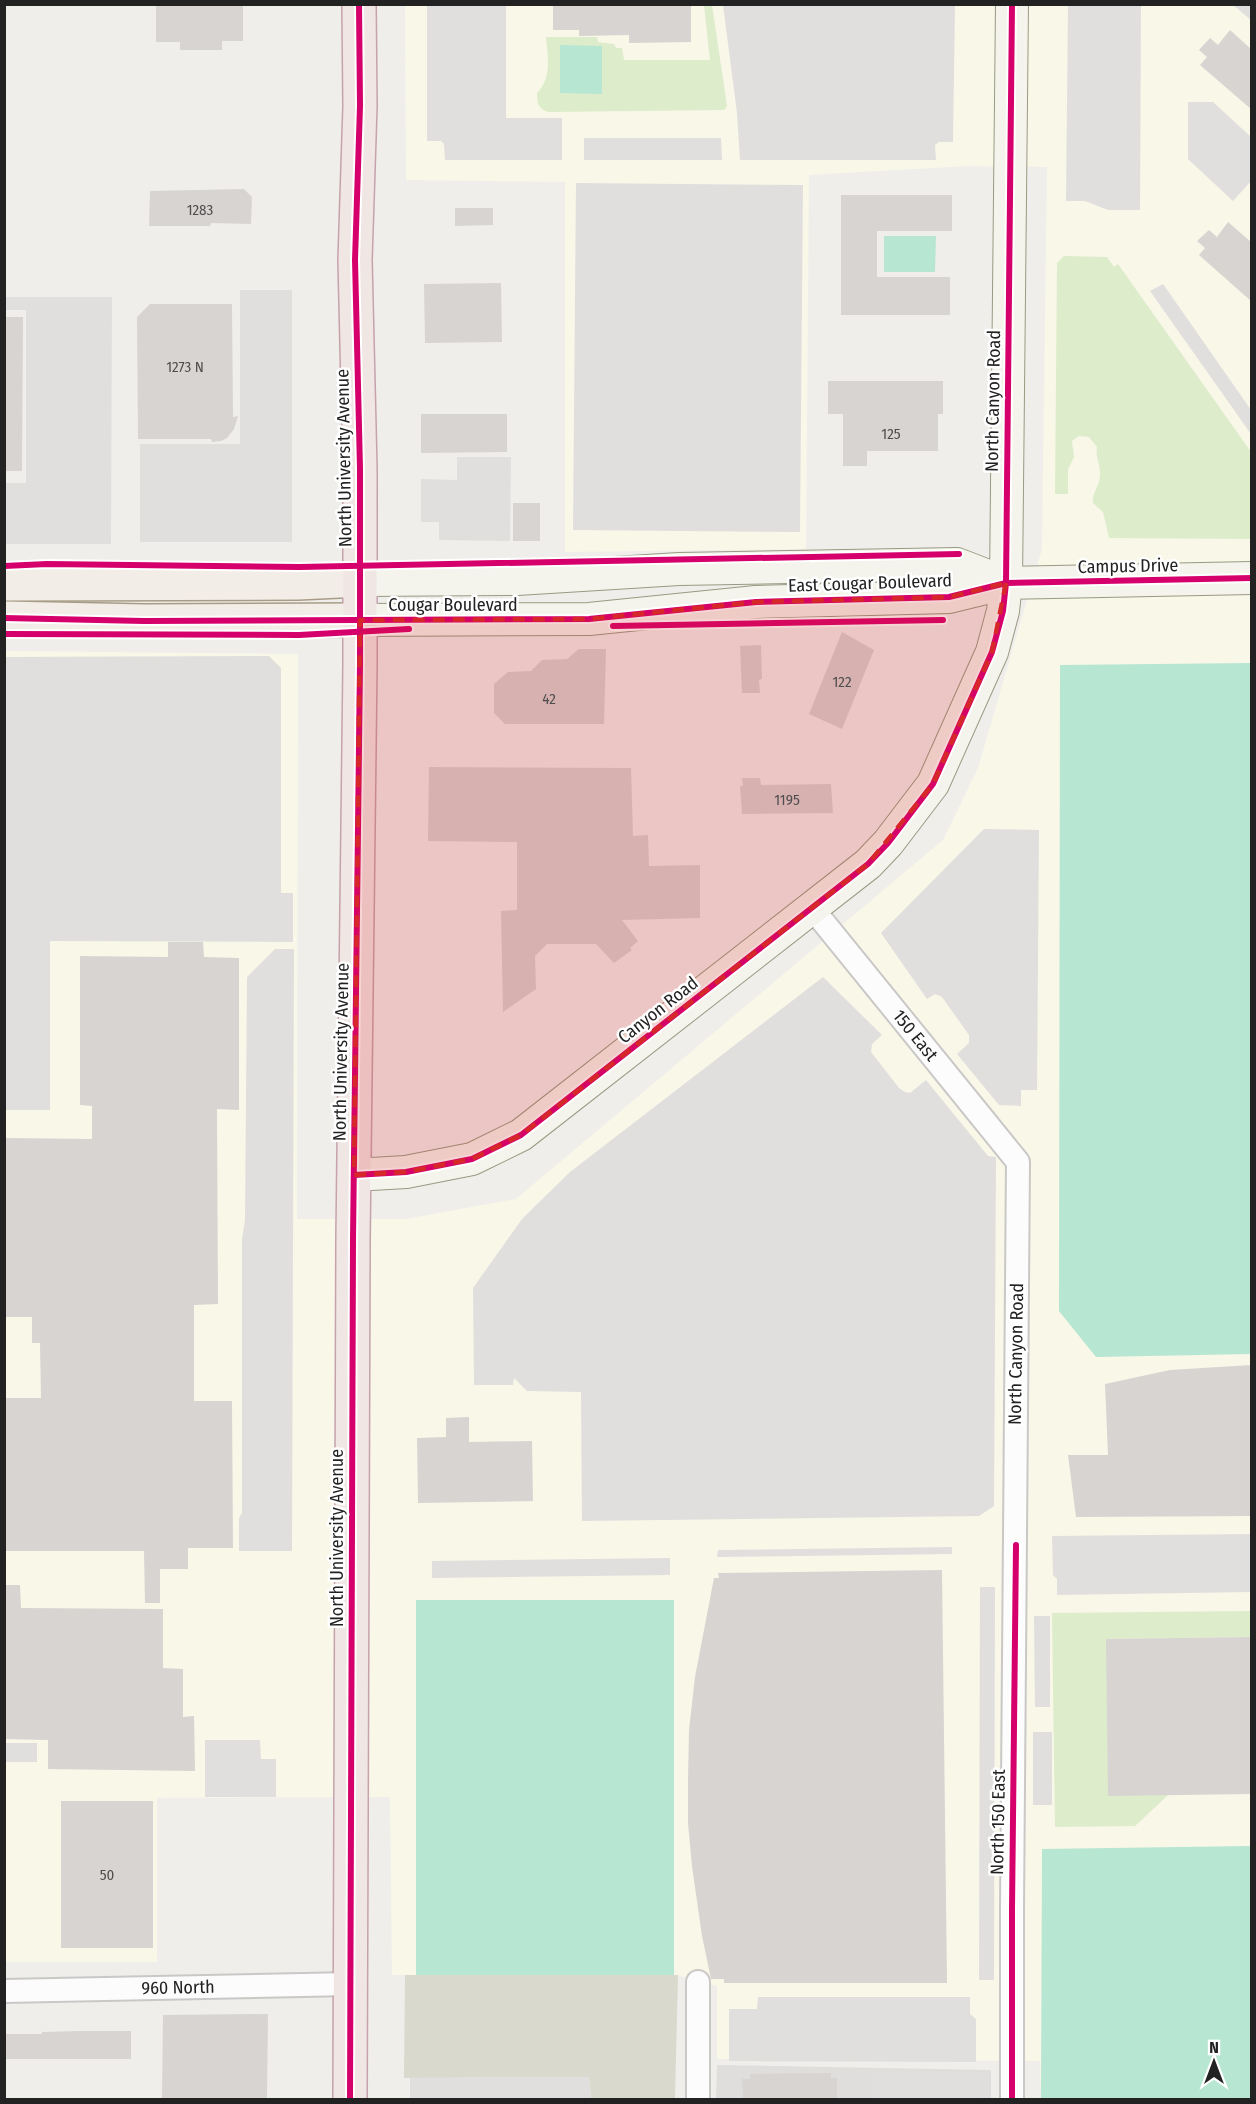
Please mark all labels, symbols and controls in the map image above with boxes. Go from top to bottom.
house number: 1283 [187,201,214,219]
street label: North Canyon Road [981,330,1005,472]
house number: 1273 N [166,358,204,376]
street label: North University Avenue [331,369,357,547]
house number: 125 [881,425,901,443]
street label: Campus Drive [1077,554,1179,578]
street label: East Cougar Boulevard [788,569,952,597]
street label: Cougar Boulevard [388,594,518,616]
house number: 122 [832,673,852,691]
house number: 42 [542,690,556,708]
house number: 1195 [774,791,800,809]
street label: North University Avenue [328,963,354,1141]
street label: Canyon Road [614,972,702,1048]
street label: 150 East [888,1005,943,1065]
street label: North Canyon Road [1004,1283,1028,1425]
street label: North University Avenue [326,1449,348,1627]
street label: North 150 East [986,1769,1010,1875]
house number: 50 [100,1866,114,1884]
street label: 960 North [141,1976,215,1999]
north arrow [1184,2032,1244,2092]
text: N [1209,2038,1219,2057]

